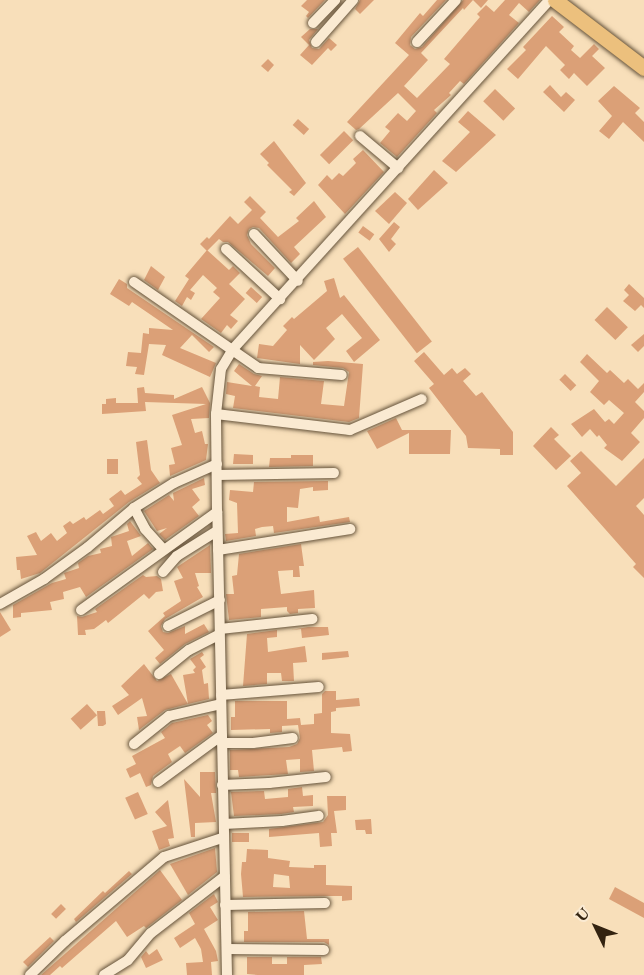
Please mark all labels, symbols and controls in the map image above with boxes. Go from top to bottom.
north arrow [566,897,626,957]
text: U [571,903,594,926]

